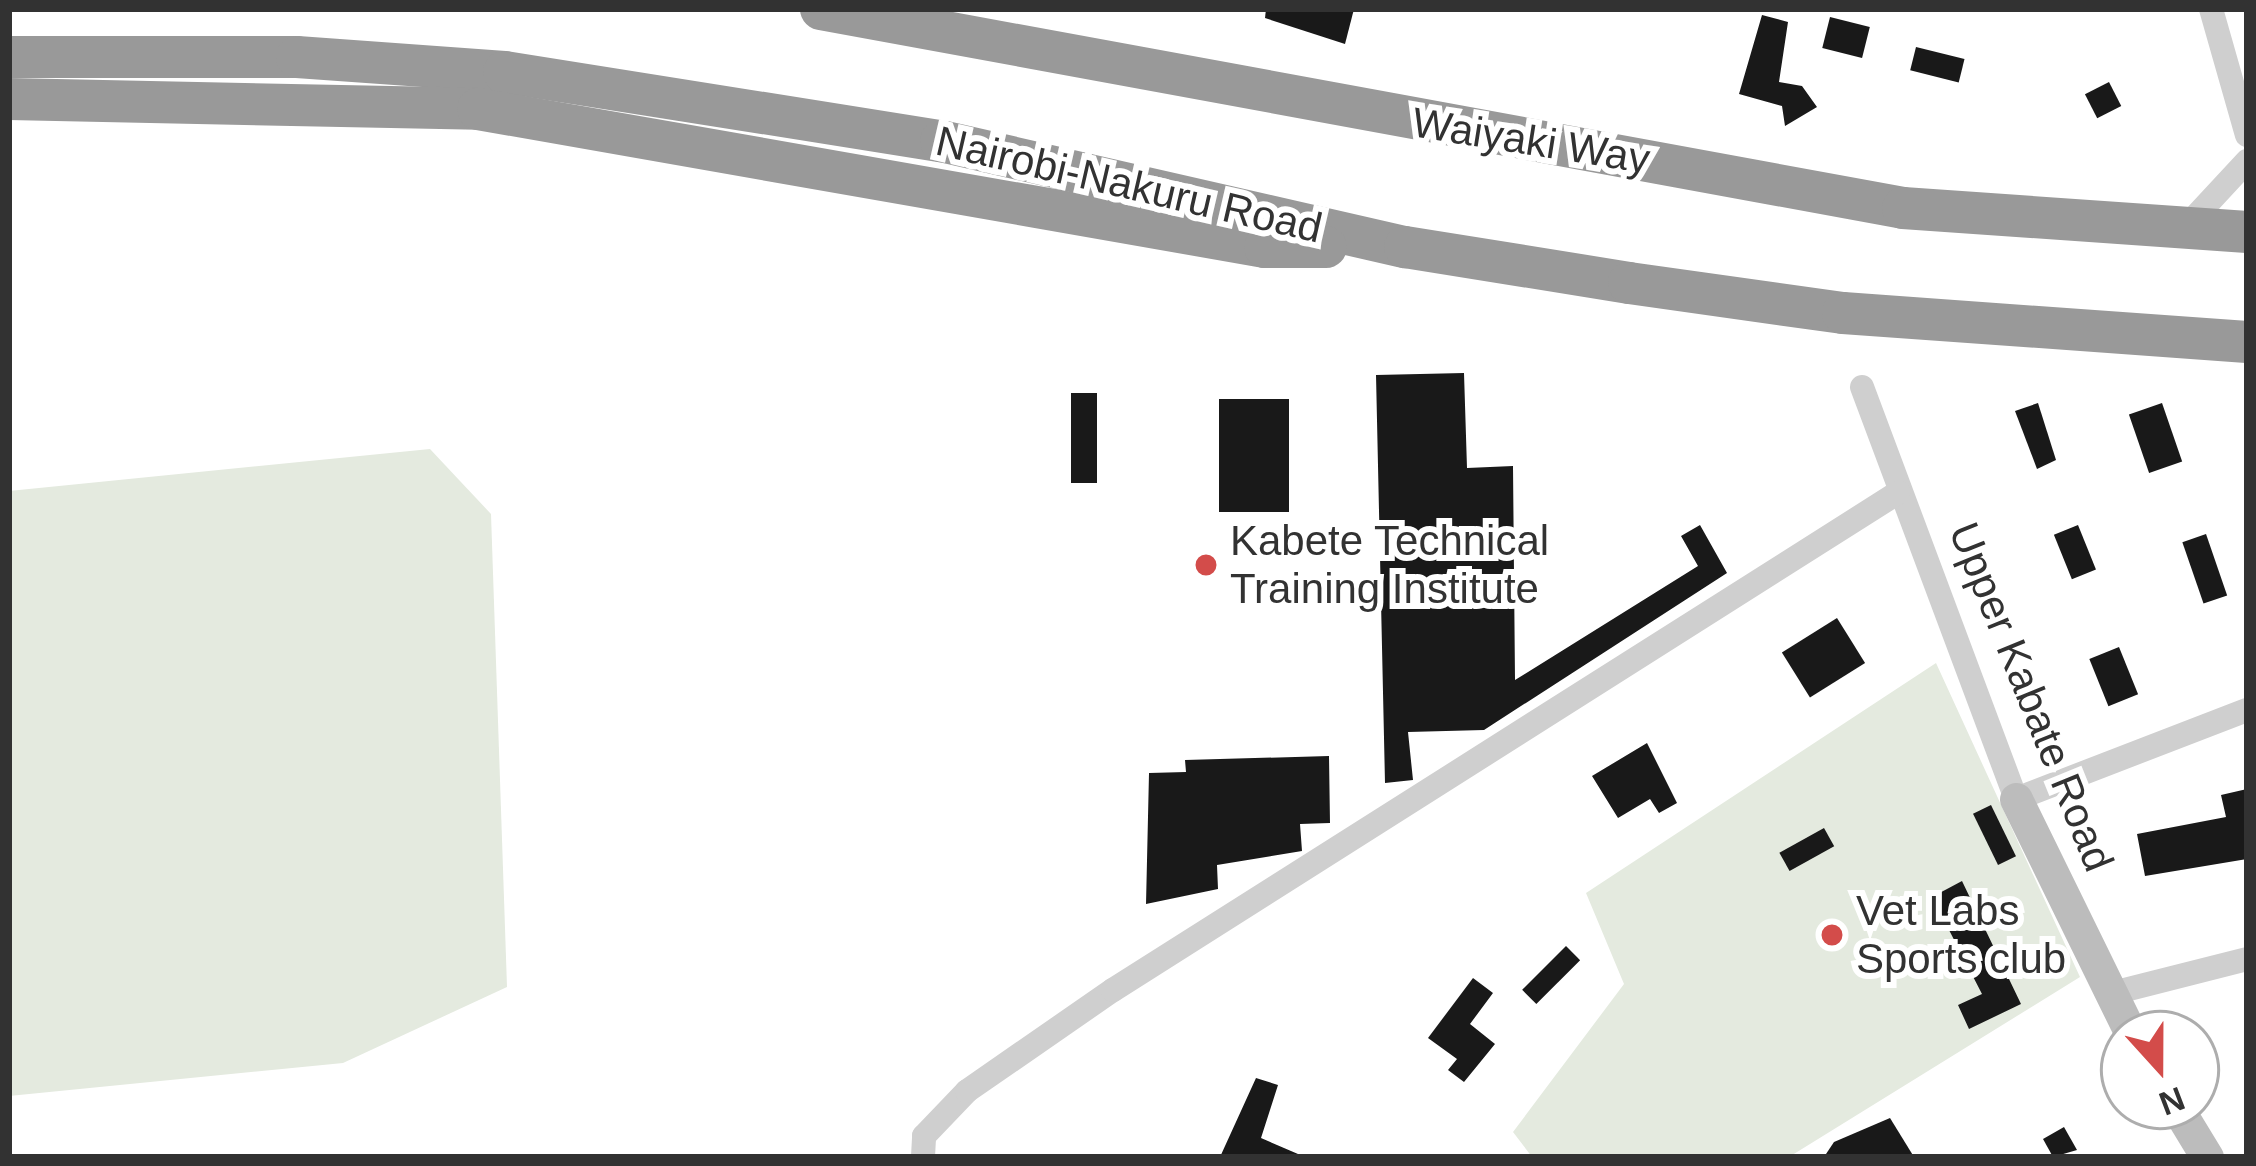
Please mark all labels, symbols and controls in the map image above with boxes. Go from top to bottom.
street label: Waiyaki Way [1409,97,1653,185]
street label: Nairobi-Nakuru Road [931,116,1327,254]
street label: Upper Kabate Road [1938,515,2124,879]
place label: Kabete Technical Training Institute [1230,516,1550,614]
marker: Kabete Technical Training Institute [1193,552,1219,578]
place label: Vet Labs Sports club [1856,886,2066,984]
marker: Vet Labs Sports club [1819,922,1845,948]
north arrow [2100,1010,2220,1130]
text: N [2154,1080,2190,1123]

